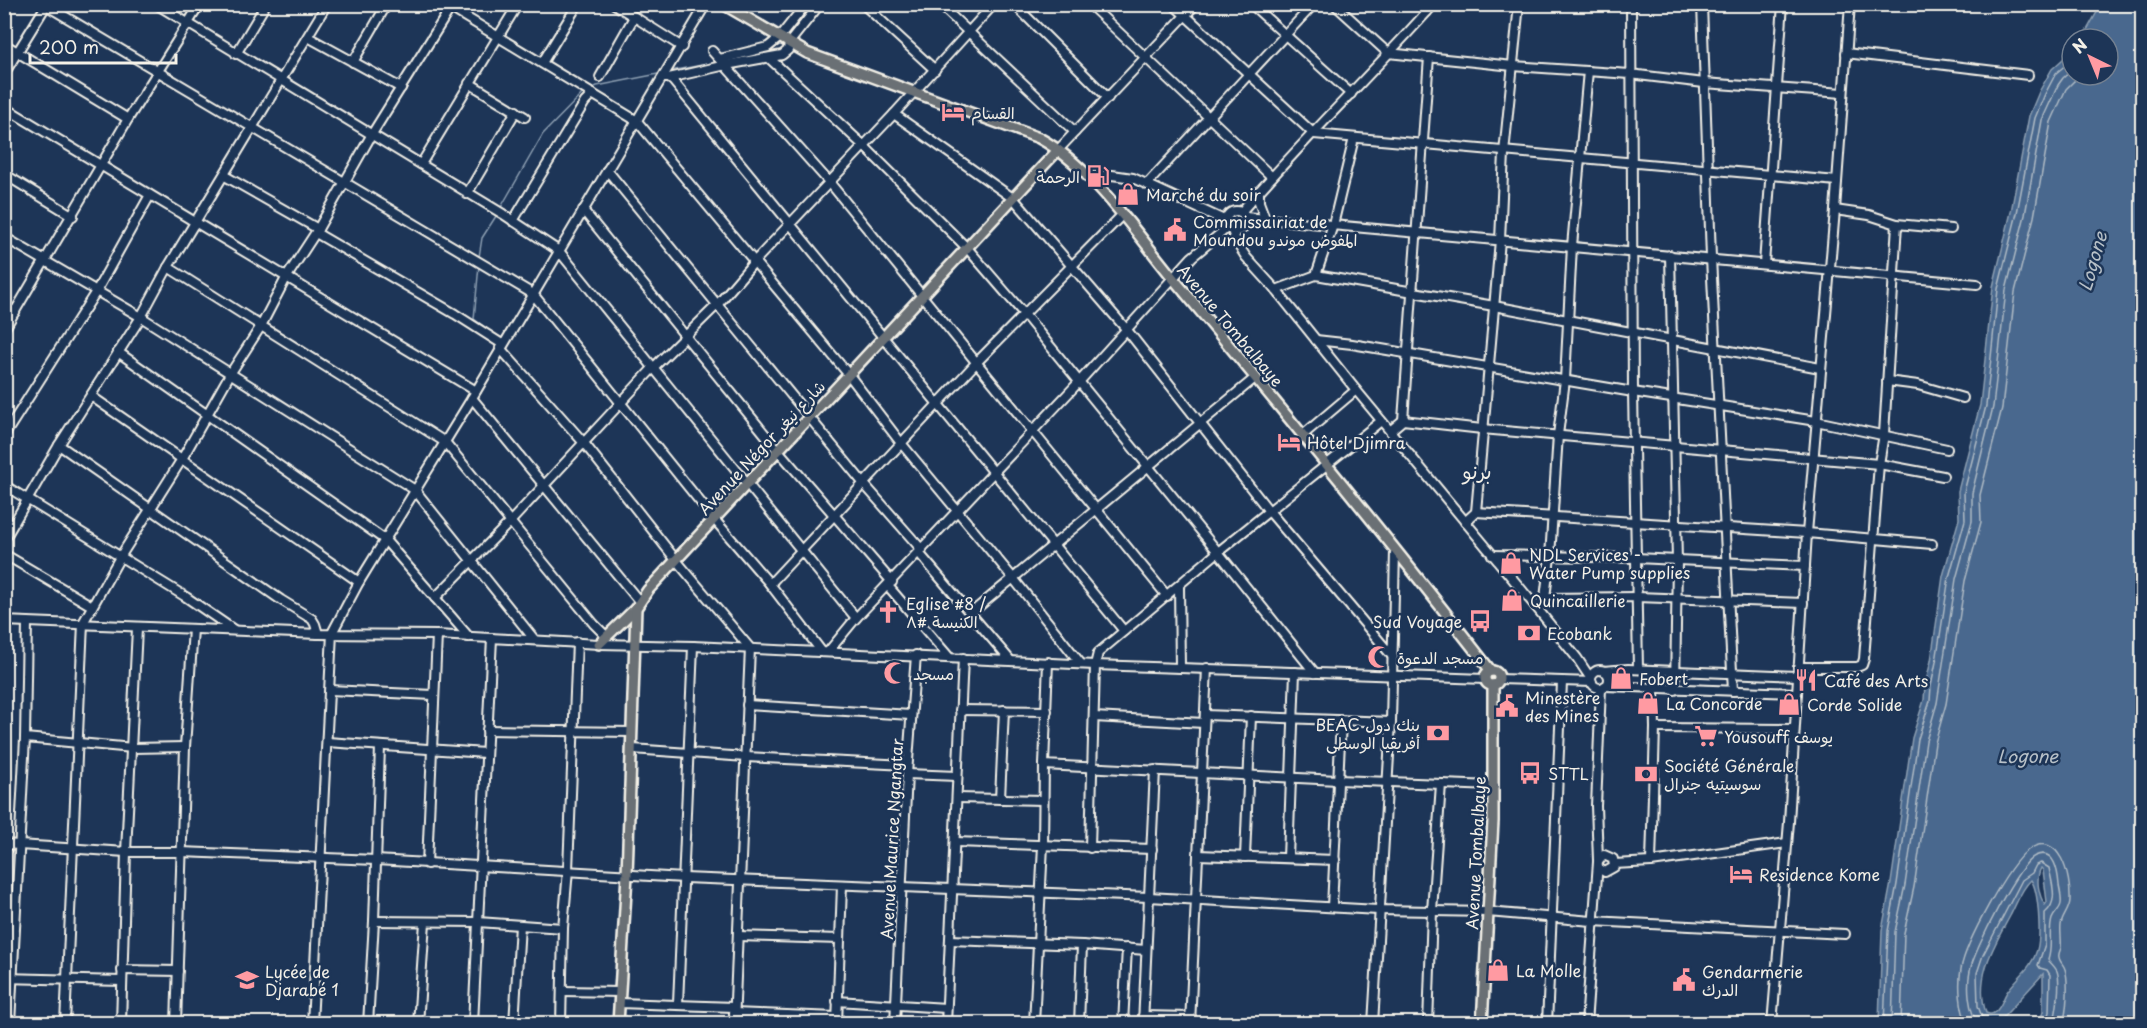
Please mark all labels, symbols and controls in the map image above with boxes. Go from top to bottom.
scale bar [30,27,176,65]
north arrow [2060,27,2120,87]
text: N [2066,32,2092,58]
text: 200 m [39,33,99,60]
hotel icon: القسام [940,99,966,125]
place label: القسام [971,100,1015,126]
fuel station icon: الرحمة [1085,163,1111,189]
place label: الرحمة [1037,164,1080,188]
shop icon: Marché du soir [1115,181,1141,207]
place label: Marché du soir [1146,182,1261,206]
place label: Commissairiat de Moundou المفوض موندو [1193,209,1357,251]
public building icon: Commissairiat de Moundou المفوض موندو [1162,217,1188,243]
water label: Logone [2071,227,2114,294]
street label: Avenue Tombalbaye [1172,258,1290,392]
street label: Avenue Négor شارع نيغر [692,374,831,521]
hotel icon: Hôtel Djimra [1276,429,1302,455]
place label: Hôtel Djimra [1307,430,1406,454]
district label: برنو [1461,456,1492,486]
place label: NDL Services - Water Pump supplies [1529,542,1690,584]
shop icon: NDL Services - Water Pump supplies [1498,550,1524,576]
shop icon: Quincaillerie [1499,587,1525,613]
place label: Quincaillerie [1530,588,1626,612]
place label: Eglise #8 / الكنيسة #٨ [906,591,986,633]
church icon: Eglise #8 / الكنيسة #٨ [875,599,901,625]
bus stop icon: Sud Voyage [1467,608,1493,634]
place label: Sud Voyage [1373,609,1462,633]
bank icon: Ecobank [1516,620,1542,646]
place label: Ecobank [1547,621,1612,645]
mosque icon: مسجد الدعوة [1366,644,1392,670]
place label: مسجد الدعوة [1397,645,1484,669]
mosque icon: مسجد [882,660,908,686]
place label: مسجد [913,661,954,685]
shop icon: Fobert [1608,665,1634,691]
place label: Fobert [1639,666,1688,690]
restaurant icon: Café des Arts [1793,667,1819,693]
place label: Café des Arts [1824,668,1928,692]
place label: Minestère des Mines [1525,685,1601,727]
shop icon: La Concorde [1635,690,1661,716]
place label: La Concorde [1666,691,1762,715]
shop icon: Corde Solide [1776,691,1802,717]
place label: Corde Solide [1807,692,1902,716]
public building icon: Minestère des Mines [1494,693,1520,719]
place label: BEAC بنك دول أفريقيا الوسطى [1315,712,1420,754]
bank icon: BEAC بنك دول أفريقيا الوسطى [1425,720,1451,746]
supermarket icon: Yousouff يوسف [1693,723,1719,749]
place label: Yousouff يوسف [1724,724,1833,748]
street label: Avenue Maurice Ngangtar [874,737,908,940]
water label: Logone [1998,742,2059,769]
place label: Société Générale سوسيتيه جنرال [1664,753,1794,795]
bus stop icon: STTL [1517,760,1543,786]
place label: STTL [1548,761,1589,785]
bank icon: Société Générale سوسيتيه جنرال [1633,761,1659,787]
street label: Avenue Tombalbaye [1459,776,1491,930]
hotel icon: Residence Kome [1728,861,1754,887]
place label: Residence Kome [1759,862,1880,886]
shop icon: La Molle [1485,957,1511,983]
place label: La Molle [1516,958,1581,982]
place label: Lycée de Djarabé 1 [265,959,339,1001]
place label: Gendarmerie الدرك [1702,959,1803,1001]
school or university icon: Lycée de Djarabé 1 [234,967,260,993]
public building icon: Gendarmerie الدرك [1671,967,1697,993]

